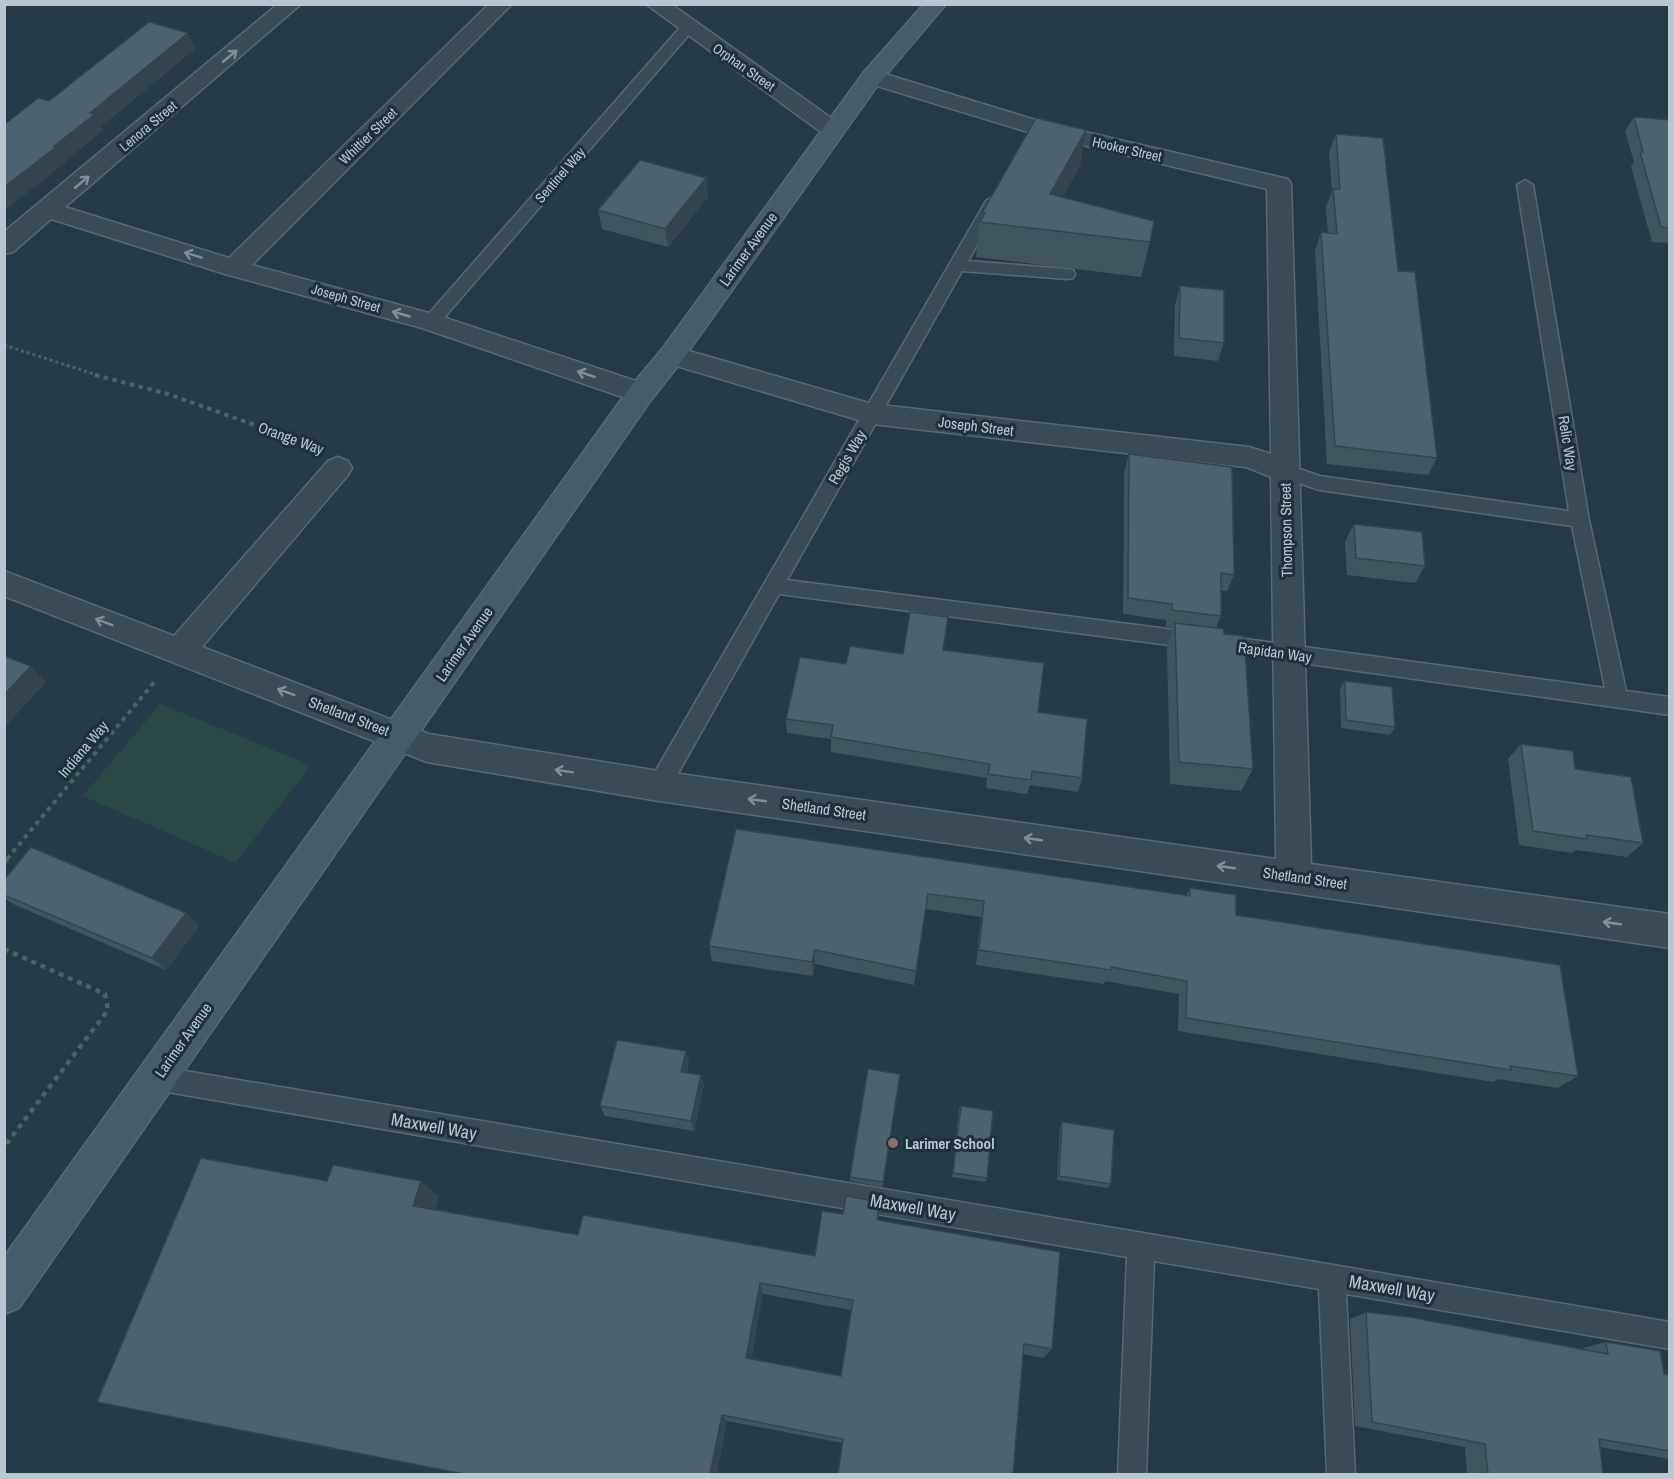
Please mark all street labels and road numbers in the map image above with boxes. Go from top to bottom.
street label: Orphan Street [709,39,779,95]
street label: Lenora Street [116,97,180,155]
street label: Whittier Street [335,104,401,168]
street label: Hooker Street [1090,132,1164,166]
street label: Sentinel Way [531,143,589,207]
street label: Larimer Avenue [714,208,782,290]
street label: Joseph Street [309,280,383,316]
street label: Joseph Street [937,411,1016,441]
street label: Relic Way [1553,414,1583,473]
street label: Orange Way [255,416,328,460]
street label: Regis Way [823,425,871,488]
street label: Thompson Street [1275,482,1297,577]
street label: Larimer Avenue [431,602,498,686]
street label: Rapidan Way [1237,636,1314,668]
street label: Shetland Street [306,691,393,741]
street label: Indiana Way [53,715,114,782]
street label: Shetland Street [781,793,868,825]
street label: Shetland Street [1262,862,1349,894]
street label: Larimer Avenue [150,998,217,1082]
street label: Maxwell Way [389,1106,479,1146]
street label: Maxwell Way [868,1187,958,1227]
street label: Maxwell Way [1347,1268,1437,1308]

